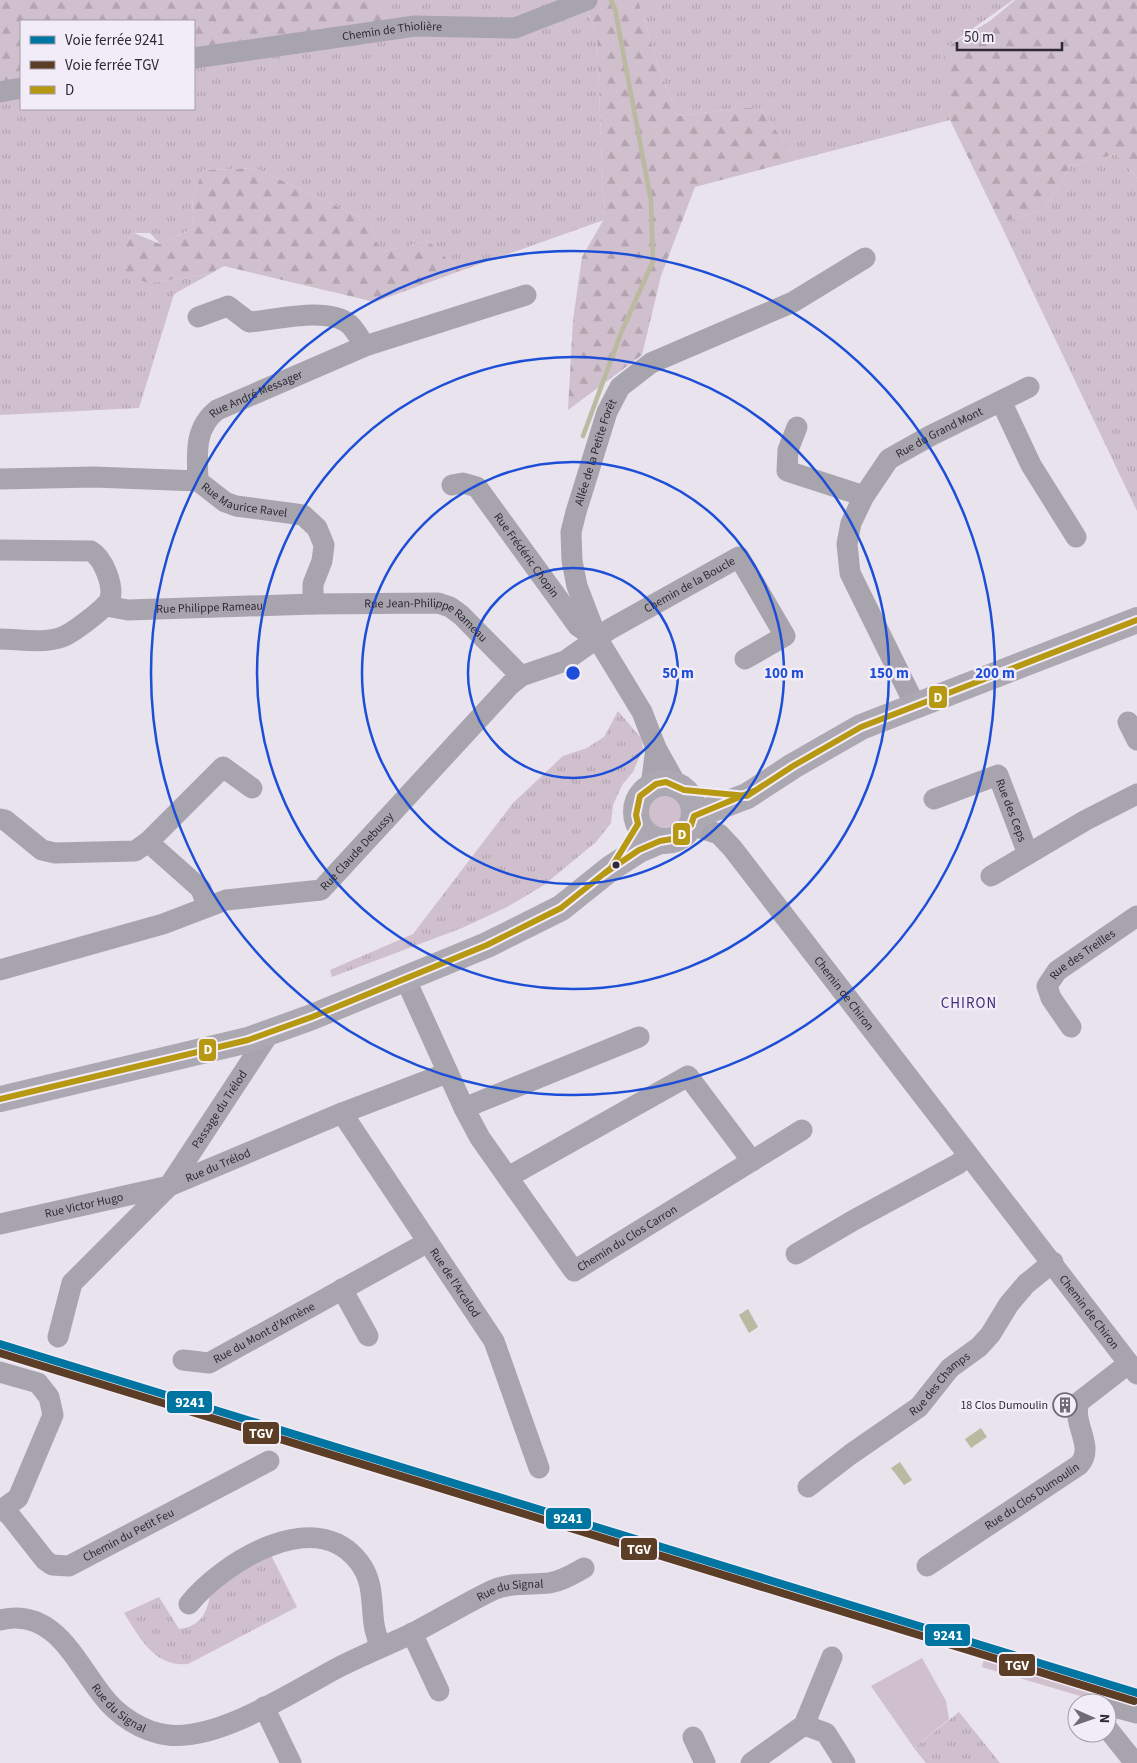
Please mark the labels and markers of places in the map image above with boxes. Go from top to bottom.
centre of rings [564,664,582,682]
unlabelled marker [611,860,621,870]
building icon: 18 Clos Dumoulin [1052,1392,1078,1418]
place label: 18 Clos Dumoulin [960,1397,1048,1414]

